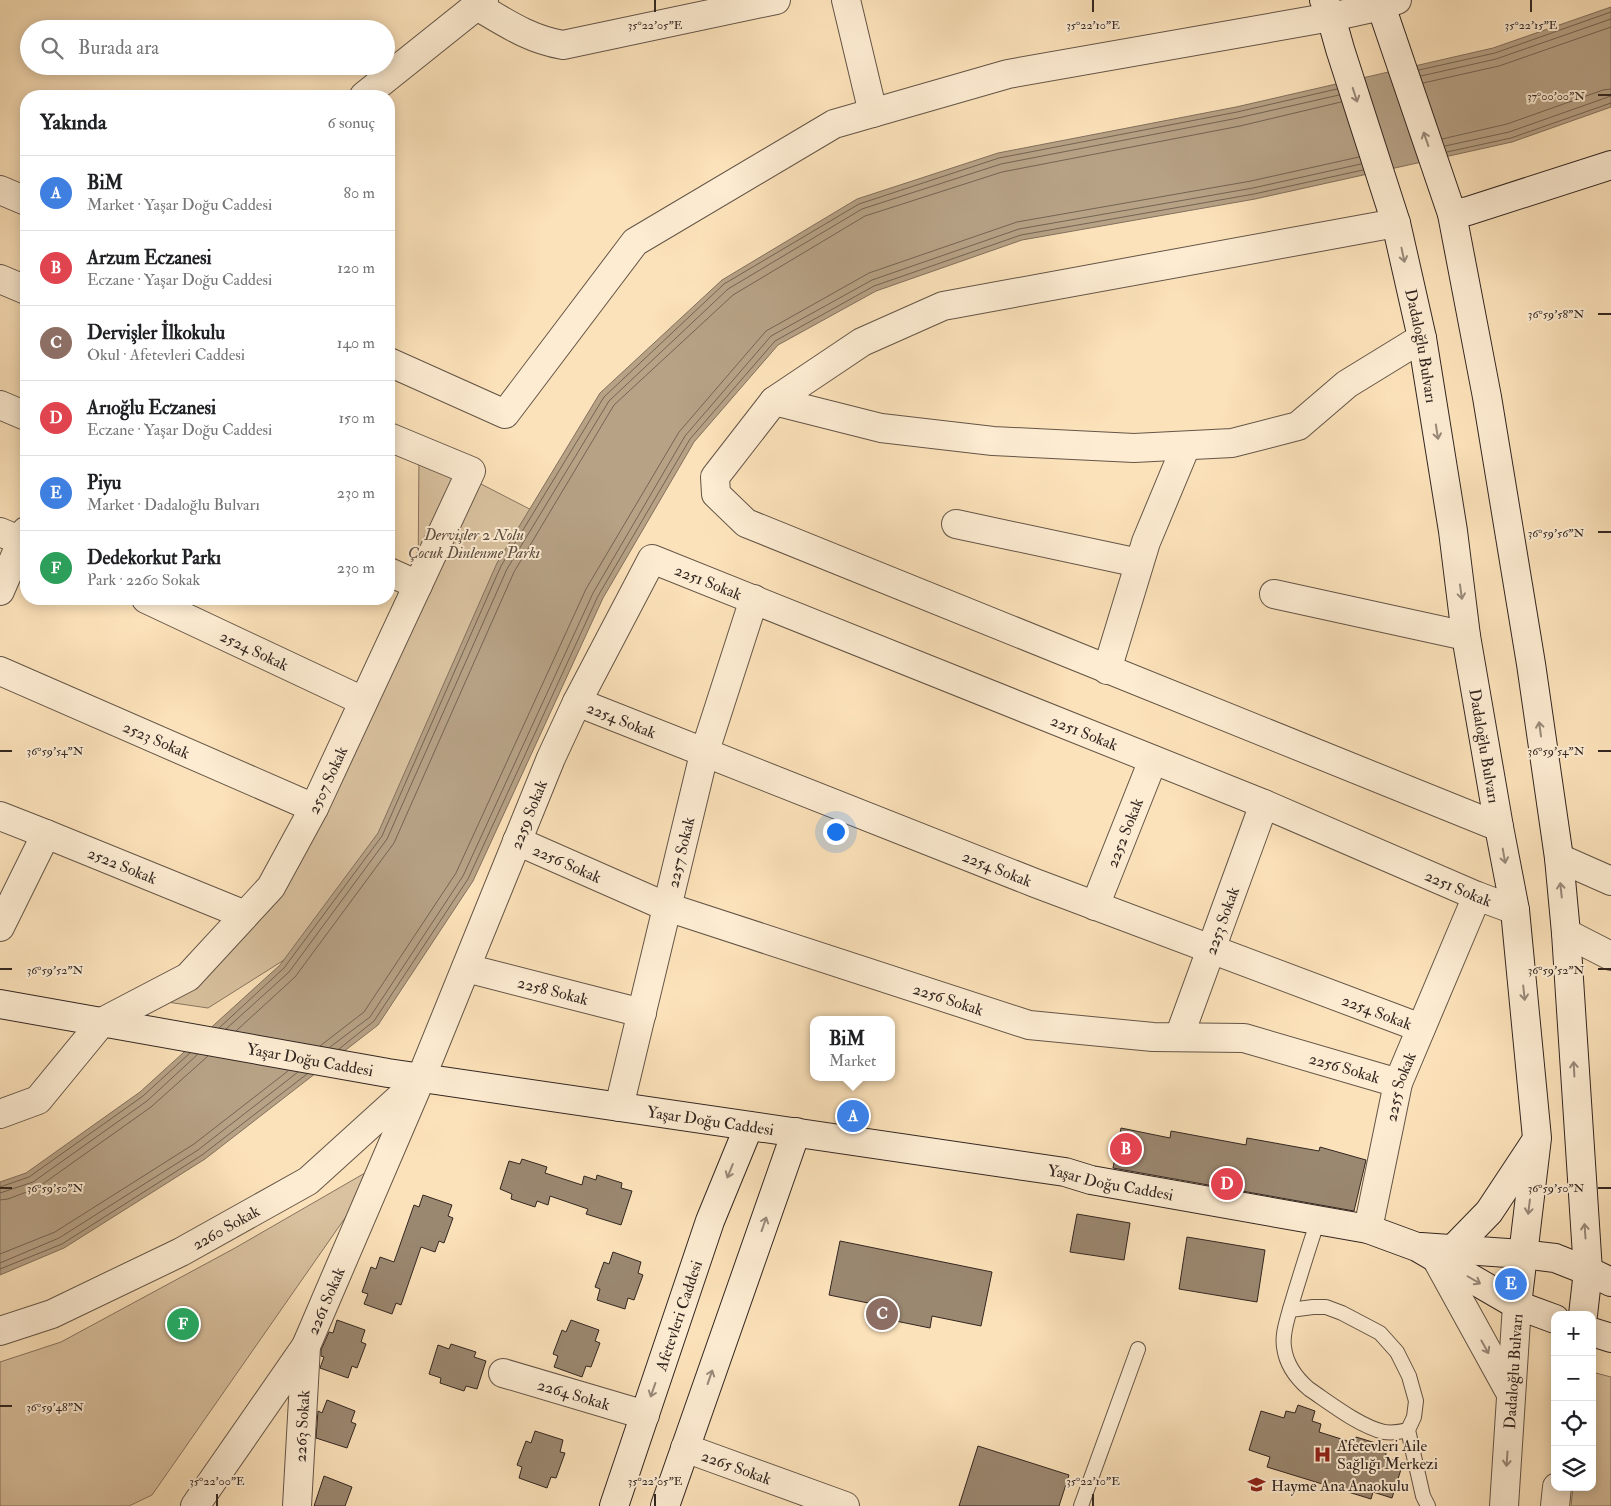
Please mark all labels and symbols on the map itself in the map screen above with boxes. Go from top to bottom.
text: 35°22'05"E [628,18,683,33]
text: 35°22'10"E [1066,18,1120,33]
text: 35°22'15"E [1505,18,1558,33]
one-way arrow [1350,87,1360,103]
text: 37°00'00"N [1527,89,1585,104]
one-way arrow [1421,131,1430,147]
one-way arrow [1399,246,1409,262]
street label: Dadaloğlu Bulvarı [1400,287,1441,405]
text: 36°59'58"N [1528,307,1584,322]
one-way arrow [1432,423,1442,439]
park label: Dervişler 2 Nolu Çocuk Dinlenme Parkı [408,525,540,563]
text: 36°59'56"N [1528,526,1585,541]
street label: 2251 Sokak [672,560,745,605]
one-way arrow [1456,584,1466,600]
street label: 2524 Sokak [217,626,292,676]
street label: Dadaloğlu Bulvarı [1464,687,1504,805]
street label: 2254 Sokak [584,698,659,743]
street label: 2251 Sokak [1048,711,1121,756]
street label: 2523 Sokak [120,717,193,764]
one-way arrow [1535,721,1545,737]
street label: 2507 Sokak [304,743,353,818]
text: 36°59'54"N [27,744,84,759]
text: 36°59'54"N [1528,744,1585,759]
street label: 2259 Sokak [506,777,552,852]
street label: 2252 Sokak [1102,795,1148,871]
street label: 2257 Sokak [663,815,700,890]
your location [823,819,849,845]
street label: 2256 Sokak [530,840,605,888]
street label: 2522 Sokak [85,843,160,889]
street label: 2254 Sokak [959,846,1035,892]
one-way arrow [1500,848,1509,864]
street label: 2251 Sokak [1422,866,1495,912]
one-way arrow [1556,882,1566,898]
street label: 2253 Sokak [1201,884,1244,958]
text: 36°59'52"N [27,963,84,978]
text: 36°59'52"N [1528,963,1585,978]
street label: 2258 Sokak [515,973,591,1010]
street label: 2256 Sokak [910,979,986,1021]
one-way arrow [1519,985,1529,1001]
street label: 2254 Sokak [1339,990,1415,1035]
street label: Yaşar Doğu Caddesi [245,1039,375,1081]
street label: 2256 Sokak [1306,1049,1382,1088]
street label: 2255 Sokak [1381,1049,1421,1123]
one-way arrow [1570,1061,1579,1077]
pin: A [837,1097,869,1135]
street label: Yaşar Doğu Caddesi [645,1102,775,1140]
pin: B [1110,1130,1142,1168]
street label: Yaşar Doğu Caddesi [1046,1161,1175,1205]
one-way arrow [725,1163,735,1178]
pin: D [1211,1165,1243,1203]
text: 36°59'50"N [27,1181,84,1196]
text: 36°59'50"N [1528,1181,1585,1196]
one-way arrow [1524,1199,1534,1215]
street label: 2260 Sokak [189,1201,264,1255]
one-way arrow [759,1216,769,1232]
one-way arrow [1580,1224,1589,1240]
street label: Afetevleri Caddesi [651,1258,707,1375]
street label: 2261 Sokak [303,1264,350,1338]
pin: E [1495,1265,1527,1303]
one-way arrow [1467,1276,1481,1286]
pin: C [866,1295,898,1333]
pin: F [167,1305,199,1343]
street label: Dadaloğlu Bulvarı [1500,1313,1527,1430]
one-way arrow [1481,1339,1490,1354]
one-way arrow [706,1370,715,1386]
street label: 2264 Sokak [535,1375,613,1415]
one-way arrow [648,1382,657,1397]
street label: 2263 Sokak [290,1389,315,1463]
text: 36°59'48"N [26,1400,84,1415]
place label: Afetevleri Aile Sağlığı Merkezi [1336,1436,1438,1474]
hospital icon: Afetevleri Aile Sağlığı Merkezi [1313,1444,1333,1464]
street label: 2265 Sokak [699,1446,774,1490]
one-way arrow [1502,1450,1511,1466]
text: 35°22'00"E [189,1474,245,1489]
text: 35°22'05"E [628,1474,683,1489]
text: 35°22'10"E [1066,1474,1120,1489]
school or university icon: Hayme Ana Anaokulu [1247,1475,1267,1495]
place label: Hayme Ana Anaokulu [1271,1476,1409,1496]

